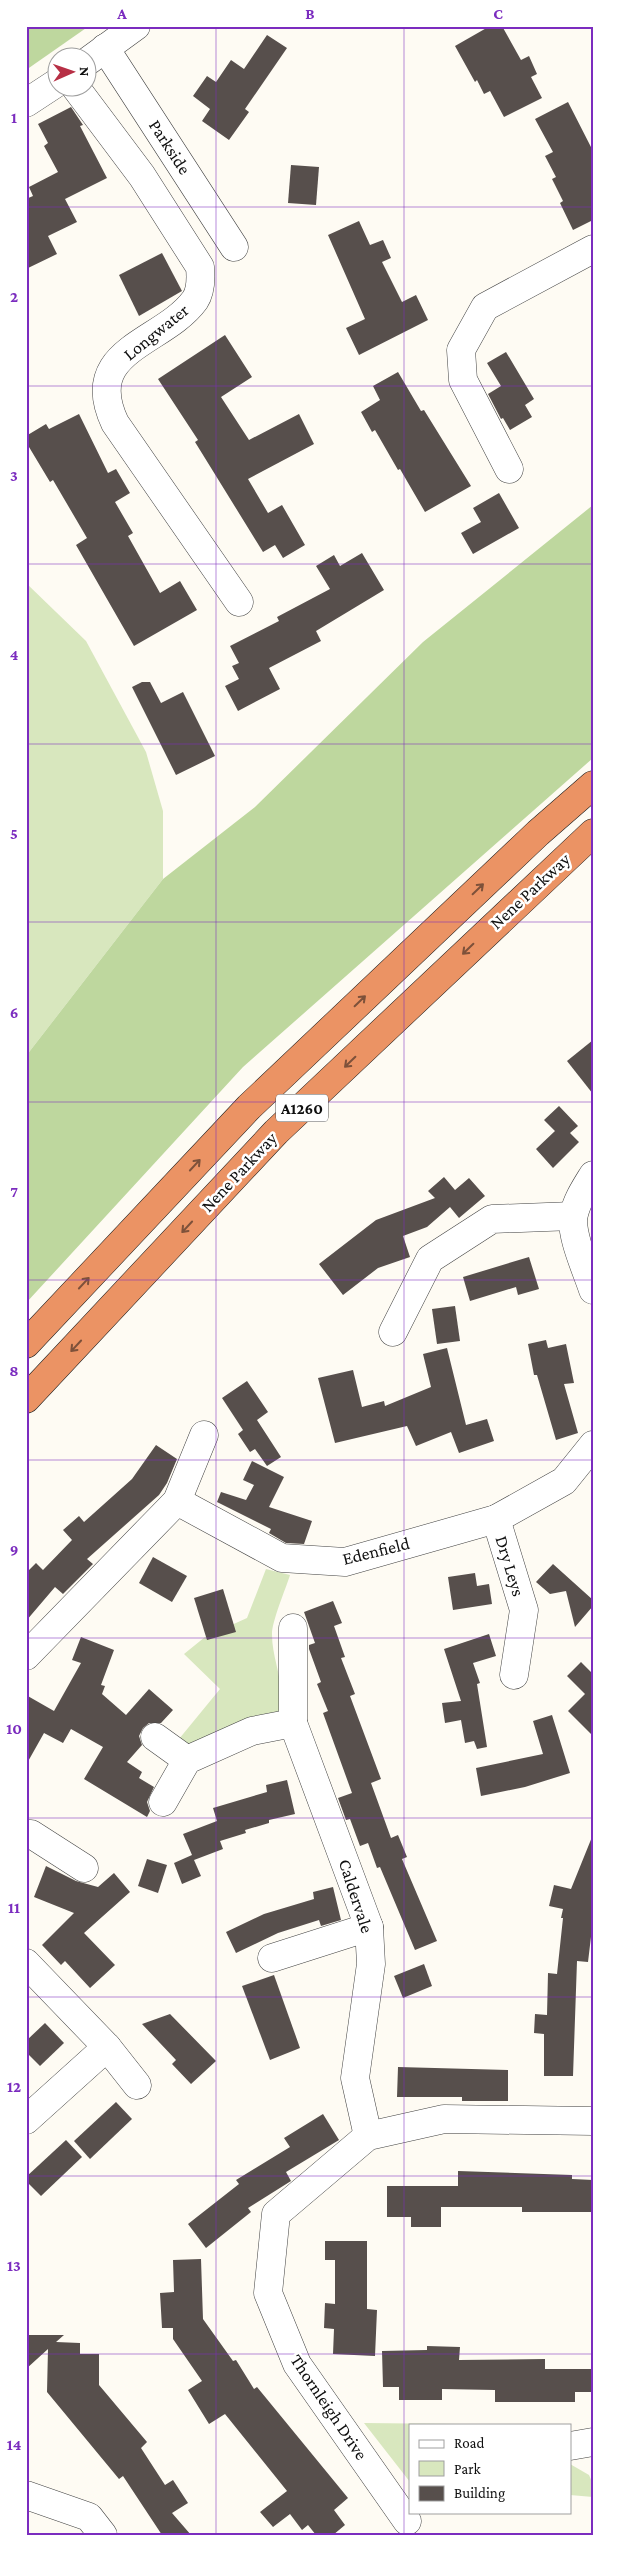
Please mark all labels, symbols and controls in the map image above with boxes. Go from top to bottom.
text: A [116,5,127,22]
text: B [305,5,315,22]
text: C [493,5,503,22]
north arrow [48,48,98,98]
text: N [77,66,93,77]
text: 1 [11,109,17,126]
street label: Parkside [145,116,195,178]
text: 2 [10,288,18,305]
street label: Longwater [119,299,193,364]
text: 3 [10,467,18,484]
text: 4 [10,646,19,663]
text: 5 [10,825,18,842]
street label: Nene Parkway [486,848,575,933]
one-way arrow [472,883,484,895]
one-way arrow [462,943,474,955]
one-way arrow [354,995,367,1007]
text: 6 [10,1004,18,1021]
one-way arrow [344,1056,356,1068]
road number: A1260 [276,1094,328,1122]
street label: Nene Parkway [197,1127,282,1216]
one-way arrow [189,1158,201,1171]
text: 7 [10,1183,18,1200]
one-way arrow [181,1221,193,1234]
one-way arrow [78,1277,90,1289]
one-way arrow [70,1340,82,1352]
text: 8 [9,1362,19,1379]
street label: Edenfield [340,1533,412,1569]
street label: Dry Leys [491,1533,529,1599]
text: 9 [10,1541,18,1558]
text: 10 [6,1720,22,1737]
street label: Caldervale [335,1857,377,1936]
text: 11 [8,1899,20,1916]
text: 12 [7,2078,21,2095]
text: 13 [7,2257,21,2274]
street label: Thornleigh Drive [286,2351,372,2464]
legend [409,2424,572,2514]
text: Road [454,2435,485,2451]
text: 14 [7,2436,22,2453]
text: Park [454,2461,481,2477]
text: Building [454,2485,505,2502]

